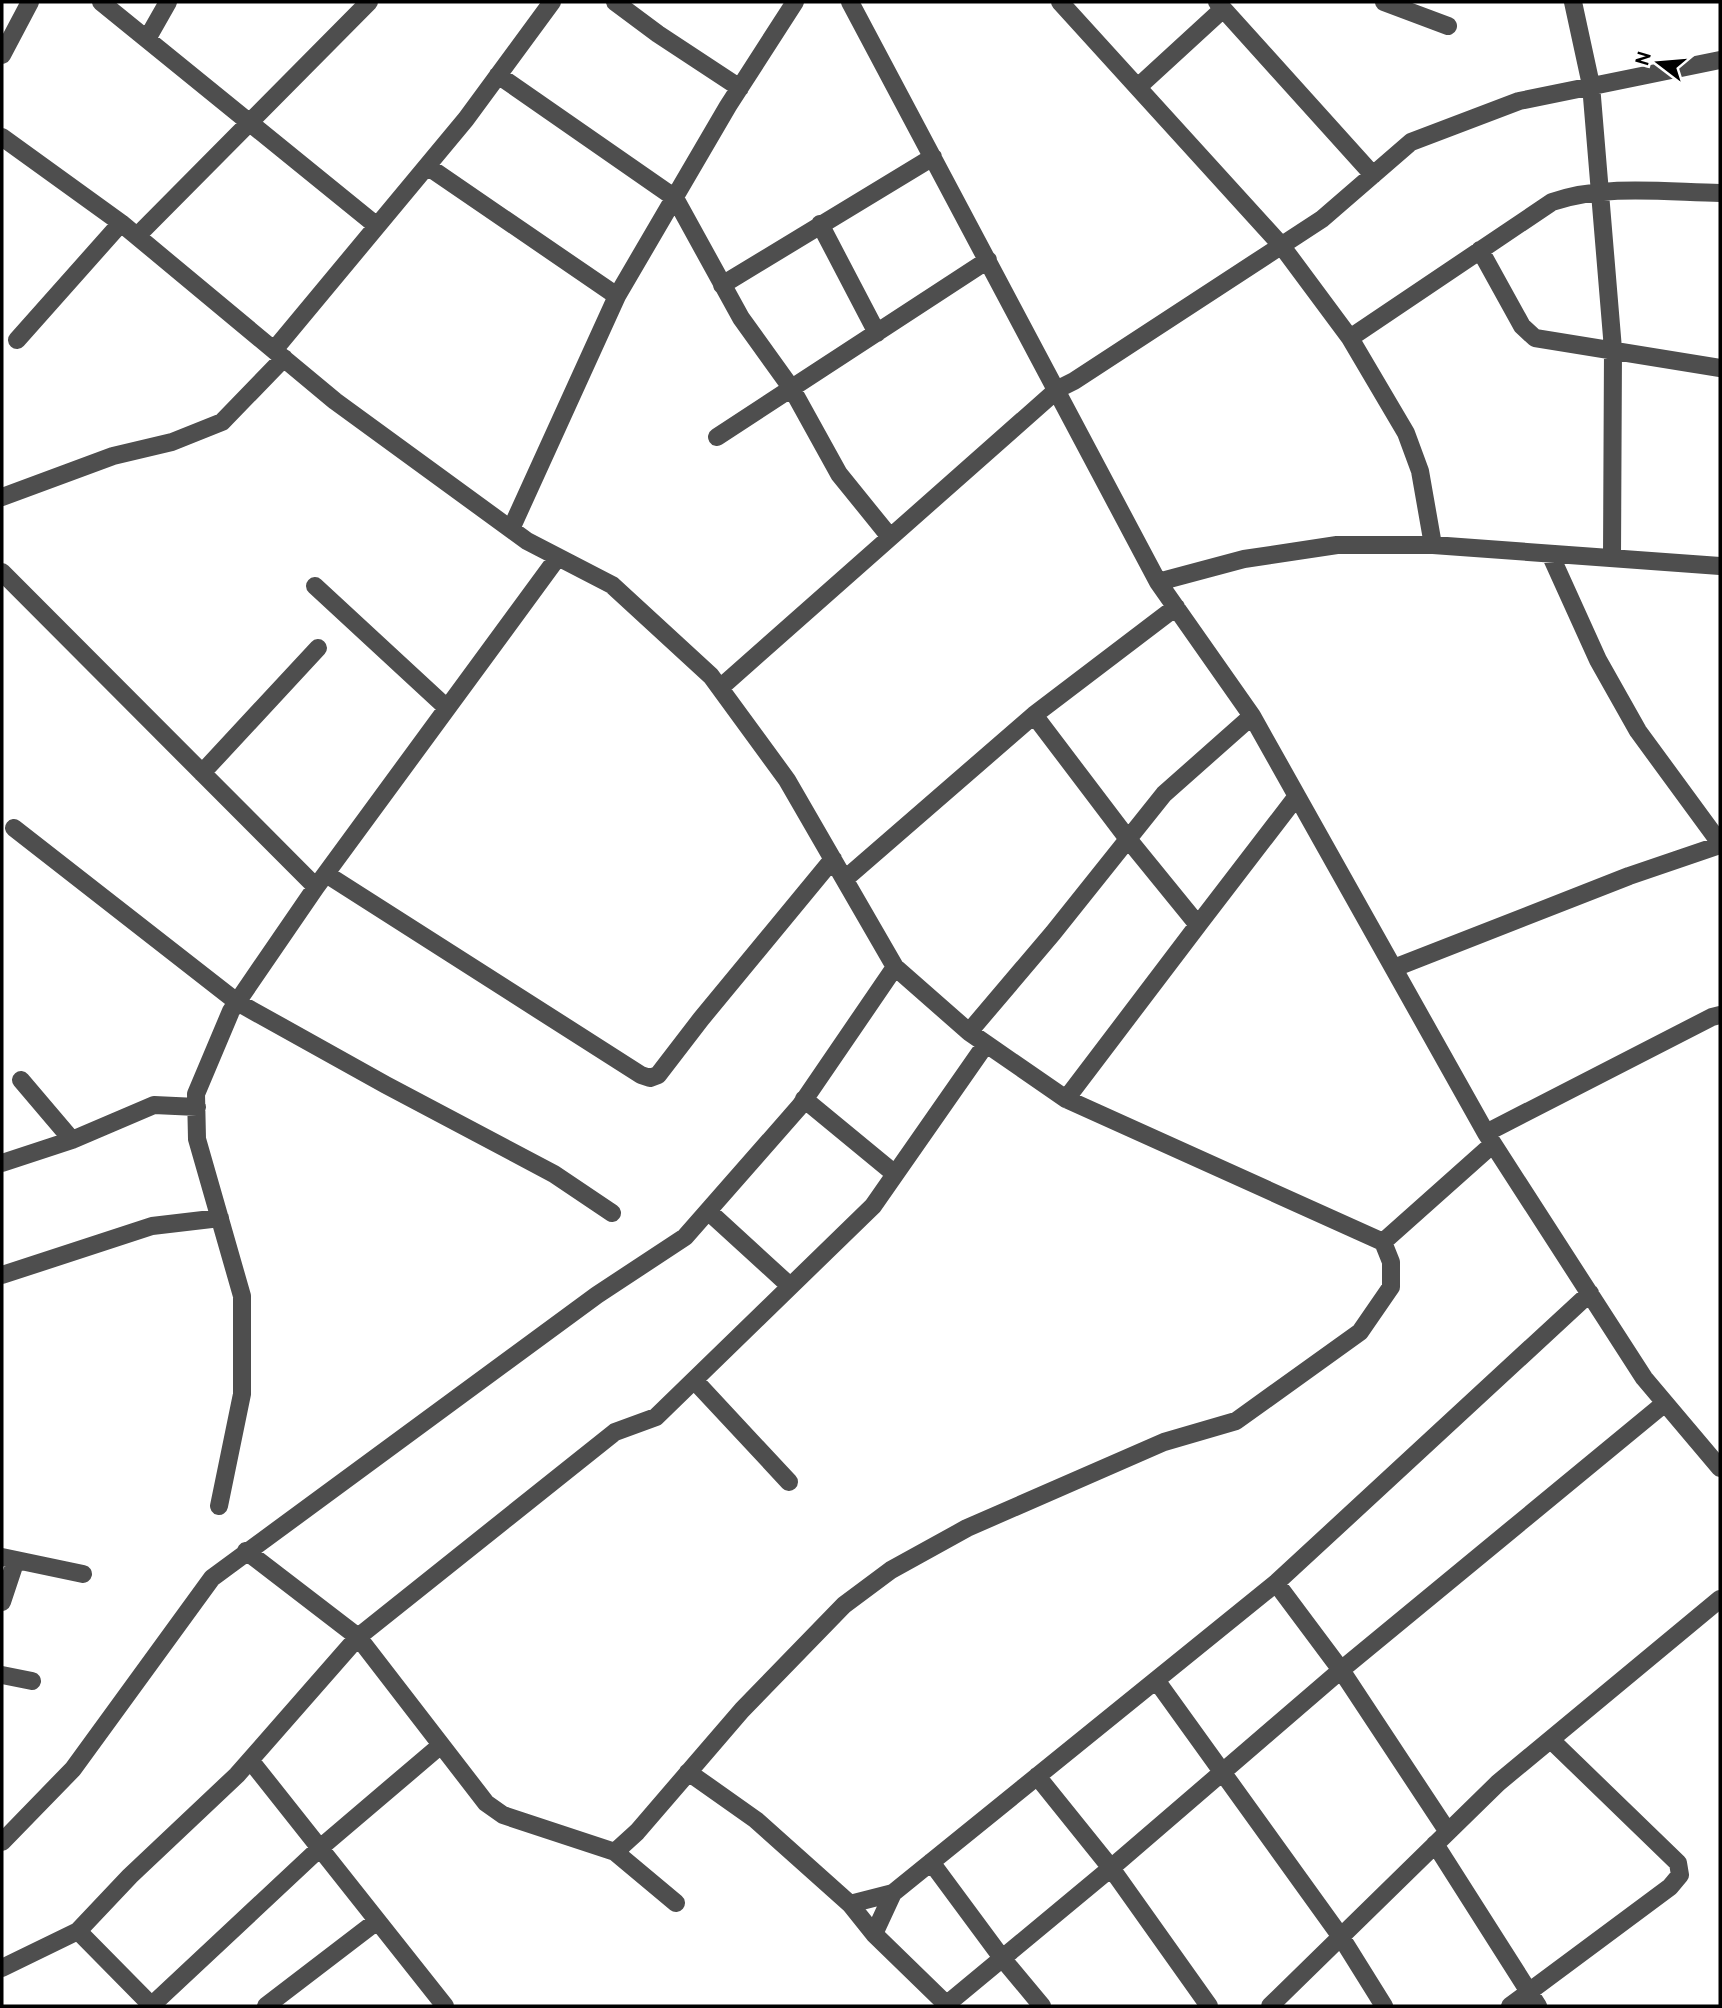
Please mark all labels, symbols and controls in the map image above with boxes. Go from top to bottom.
north arrow [1624,28,1694,98]
text: N [1631,49,1658,69]

